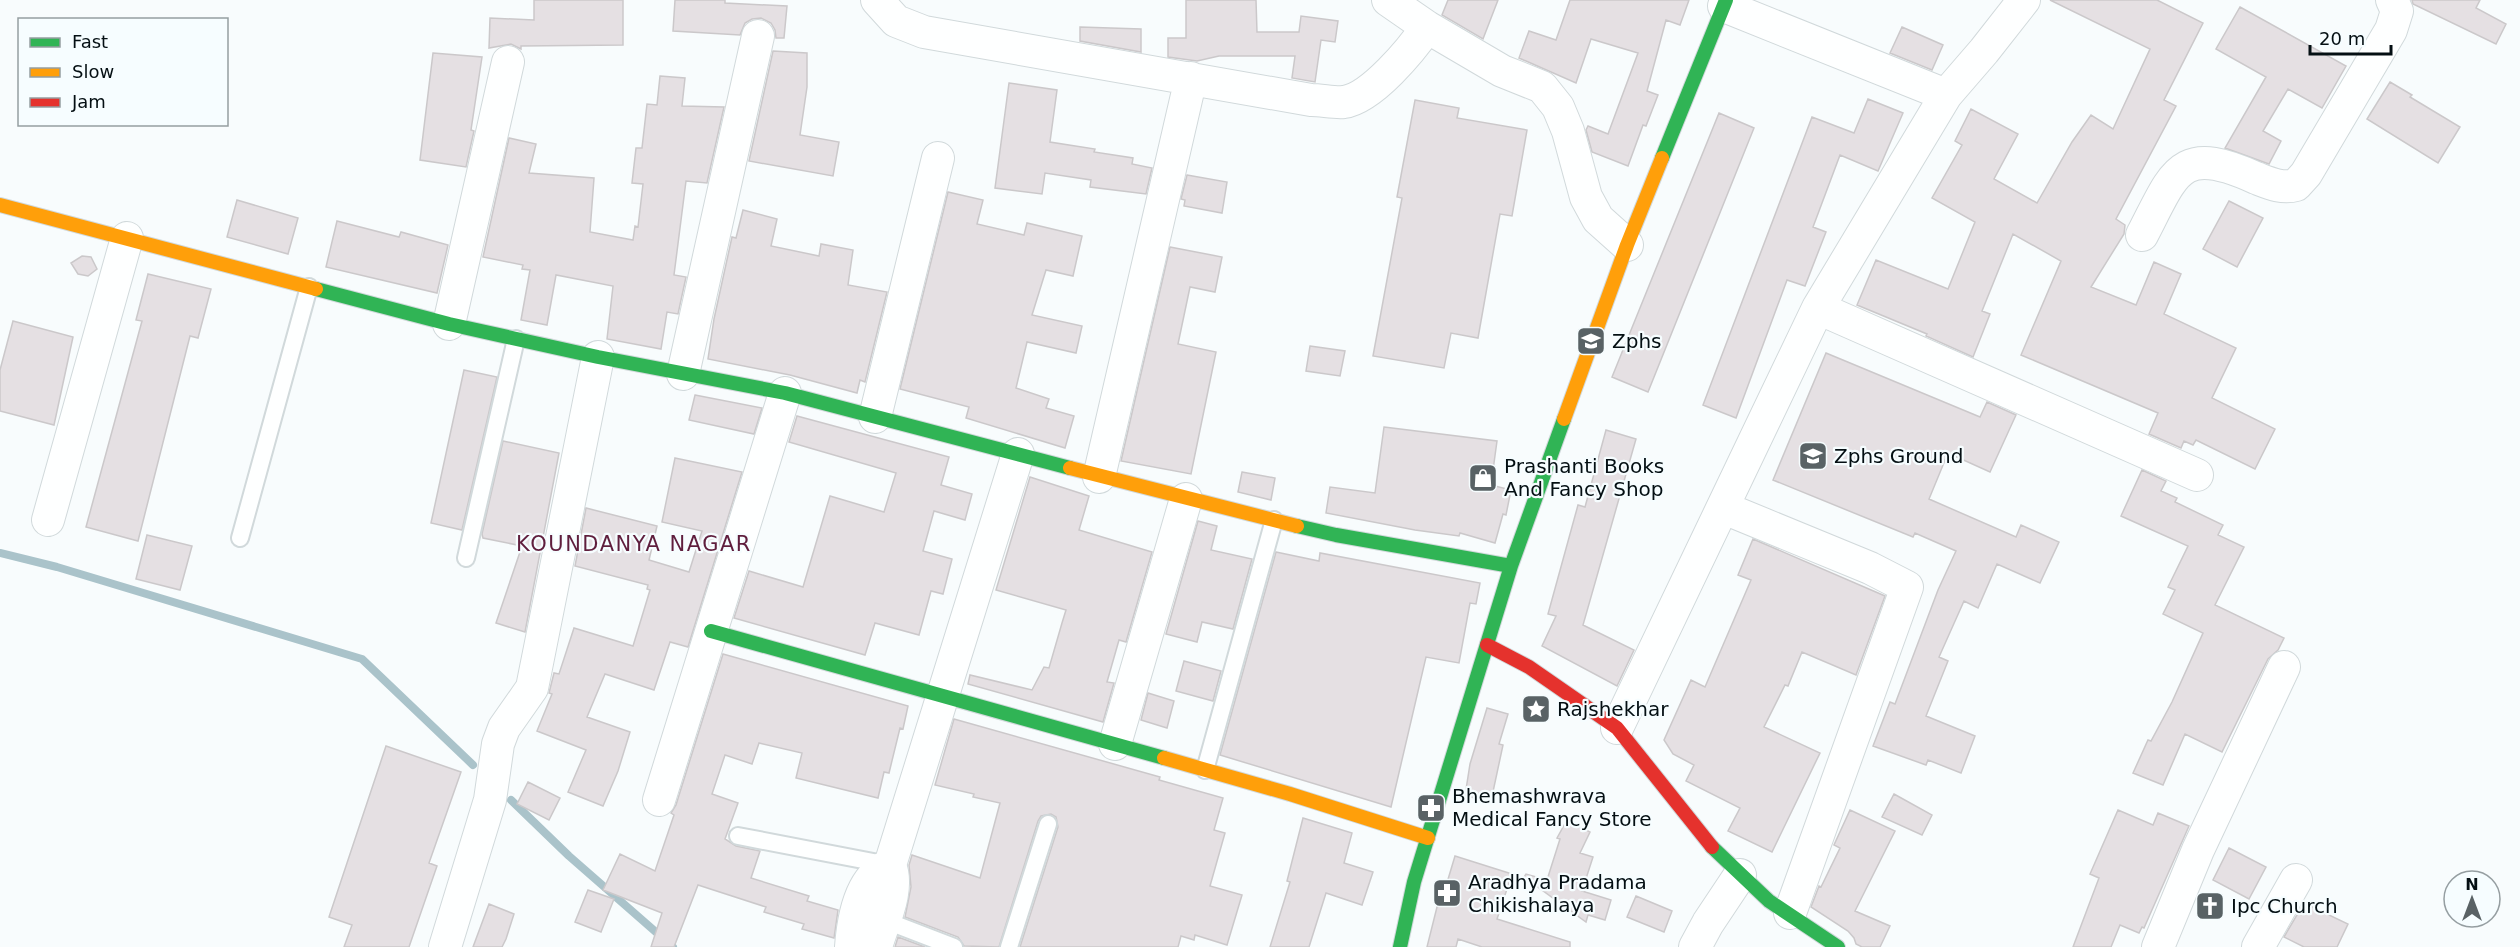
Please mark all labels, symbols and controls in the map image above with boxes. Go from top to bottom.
legend [18,18,228,126]
scale bar [2310,18,2391,56]
text: 20 m [2319,28,2365,49]
text: Fast [72,31,108,52]
text: Slow [72,61,114,82]
text: Jam [71,91,106,112]
school or university icon: Zphs [1575,325,1607,357]
place label: Zphs [1612,329,1662,353]
school or university icon: Zphs Ground [1797,440,1829,472]
place label: Zphs Ground [1834,444,1963,468]
place label: Prashanti Books And Fancy Shop [1504,454,1664,501]
shop icon: Prashanti Books And Fancy Shop [1467,462,1499,494]
district label: KOUNDANYA NAGAR [516,532,752,556]
place icon: Rajshekhar [1520,693,1552,725]
place label: Rajshekhar [1557,697,1669,721]
place label: Bhemashwrava Medical Fancy Store [1452,784,1652,831]
pharmacy icon: Bhemashwrava Medical Fancy Store [1415,792,1447,824]
north arrow [2442,869,2502,929]
place label: Aradhya Pradama Chikishalaya [1468,870,1647,917]
text: N [2465,875,2479,894]
pharmacy icon: Aradhya Pradama Chikishalaya [1431,877,1463,909]
church icon: Ipc Church [2194,890,2226,922]
place label: Ipc Church [2231,894,2338,918]

